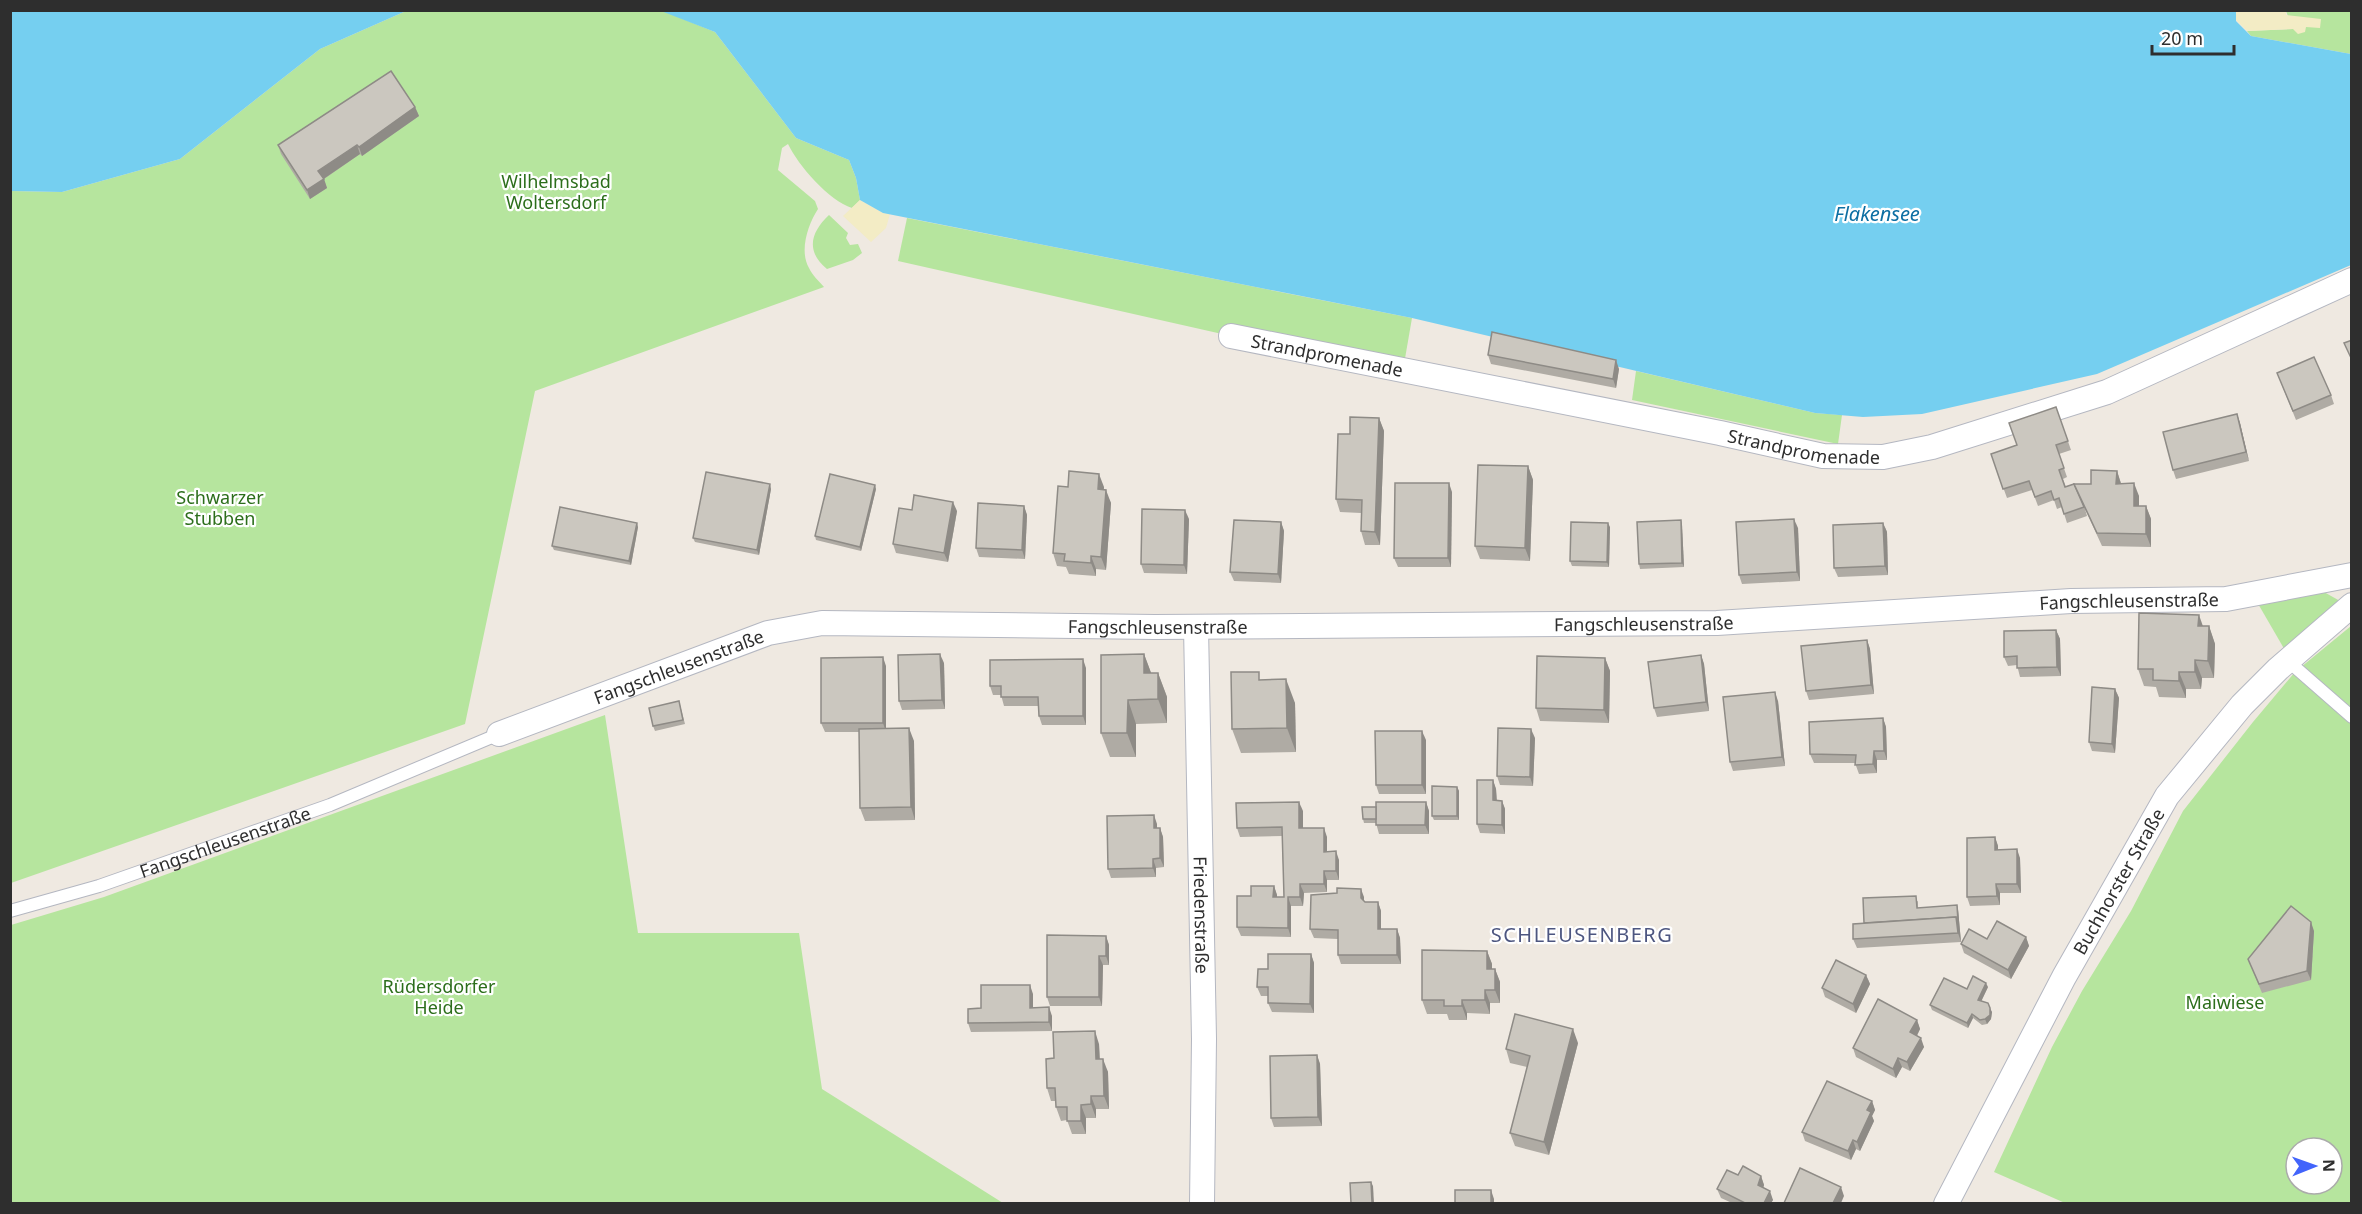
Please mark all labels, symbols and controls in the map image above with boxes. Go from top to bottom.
scale bar [2152,18,2234,56]
text: 20 m [2161,26,2203,50]
park label: Wilhelmsbad Woltersdorf [501,169,611,214]
water label: Flakensee [1834,200,1920,227]
street label: Strandpromenade [1249,328,1405,382]
street label: Strandpromenade [1726,423,1880,469]
park label: Schwarzer Stubben [176,485,264,530]
street label: Fangschleusenstraße [2038,587,2219,615]
street label: Fangschleusenstraße [1554,610,1734,636]
street label: Fangschleusenstraße [1068,614,1248,639]
street label: Fangschleusenstraße [590,624,767,709]
street label: Fangschleusenstraße [136,801,314,883]
street label: Buchhorster Straße [2067,804,2170,959]
street label: Friedenstraße [1188,856,1215,974]
district label: SCHLEUSENBERG [1491,921,1673,948]
park label: Rüdersdorfer Heide [383,974,496,1019]
park label: Maiwiese [2186,990,2264,1014]
north arrow [2284,1136,2344,1196]
text: N [2318,1159,2340,1172]

